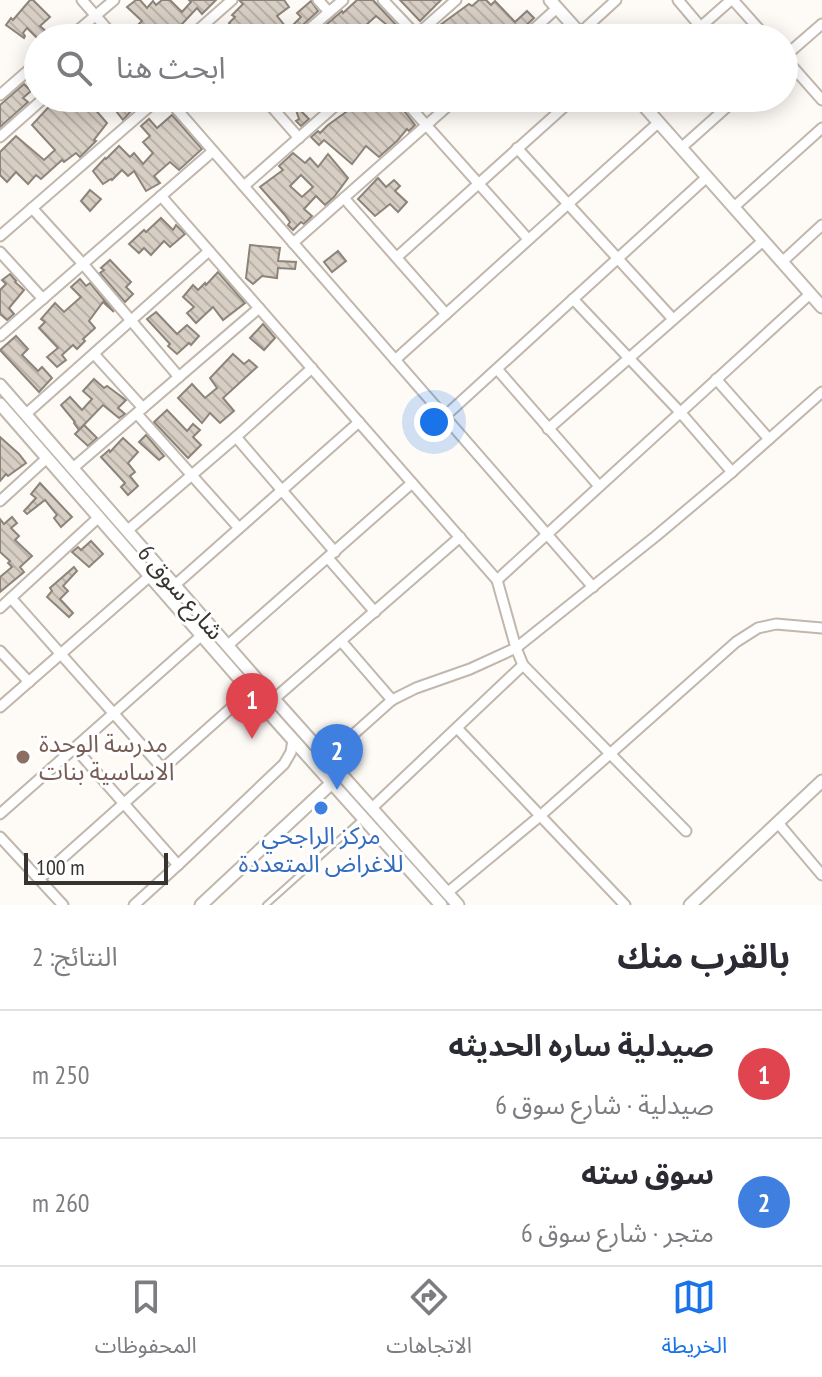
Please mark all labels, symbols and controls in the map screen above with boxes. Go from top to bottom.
search box [24,24,798,112]
icon: search [52,46,96,90]
text: ابحث هنا [116,47,226,86]
your location [414,402,454,442]
street label: شارع سوق 6 [130,538,231,647]
pin: 1 [226,673,278,739]
pin: 2 [311,724,363,790]
place label: مدرسة الوحدة الاساسية بنات [39,728,175,787]
marker: مدرسة الوحدة الاساسية بنات [14,748,32,766]
marker: مركز الراجحي للاغراض المتعددة [312,799,330,817]
place label: مركز الراجحي للاغراض المتعددة [239,820,403,879]
scale bar [24,849,168,885]
text: 100 m [36,853,85,881]
text: بالقرب منك [617,933,790,977]
text: النتائج: 2 [32,940,118,973]
text: صيدلية ساره الحديثه [448,1025,714,1064]
text: 250 m [32,1058,90,1091]
text: 1 [758,1058,770,1091]
text: صيدلية · شارع سوق 6 [495,1088,714,1121]
text: سوق سته [581,1153,714,1192]
text: 260 m [32,1186,90,1219]
text: 2 [758,1186,770,1219]
text: متجر · شارع سوق 6 [521,1216,714,1249]
tab: المحفوظات [95,1275,197,1369]
tab: الاتجاهات [386,1275,472,1369]
tab: الخريطة [661,1275,727,1369]

